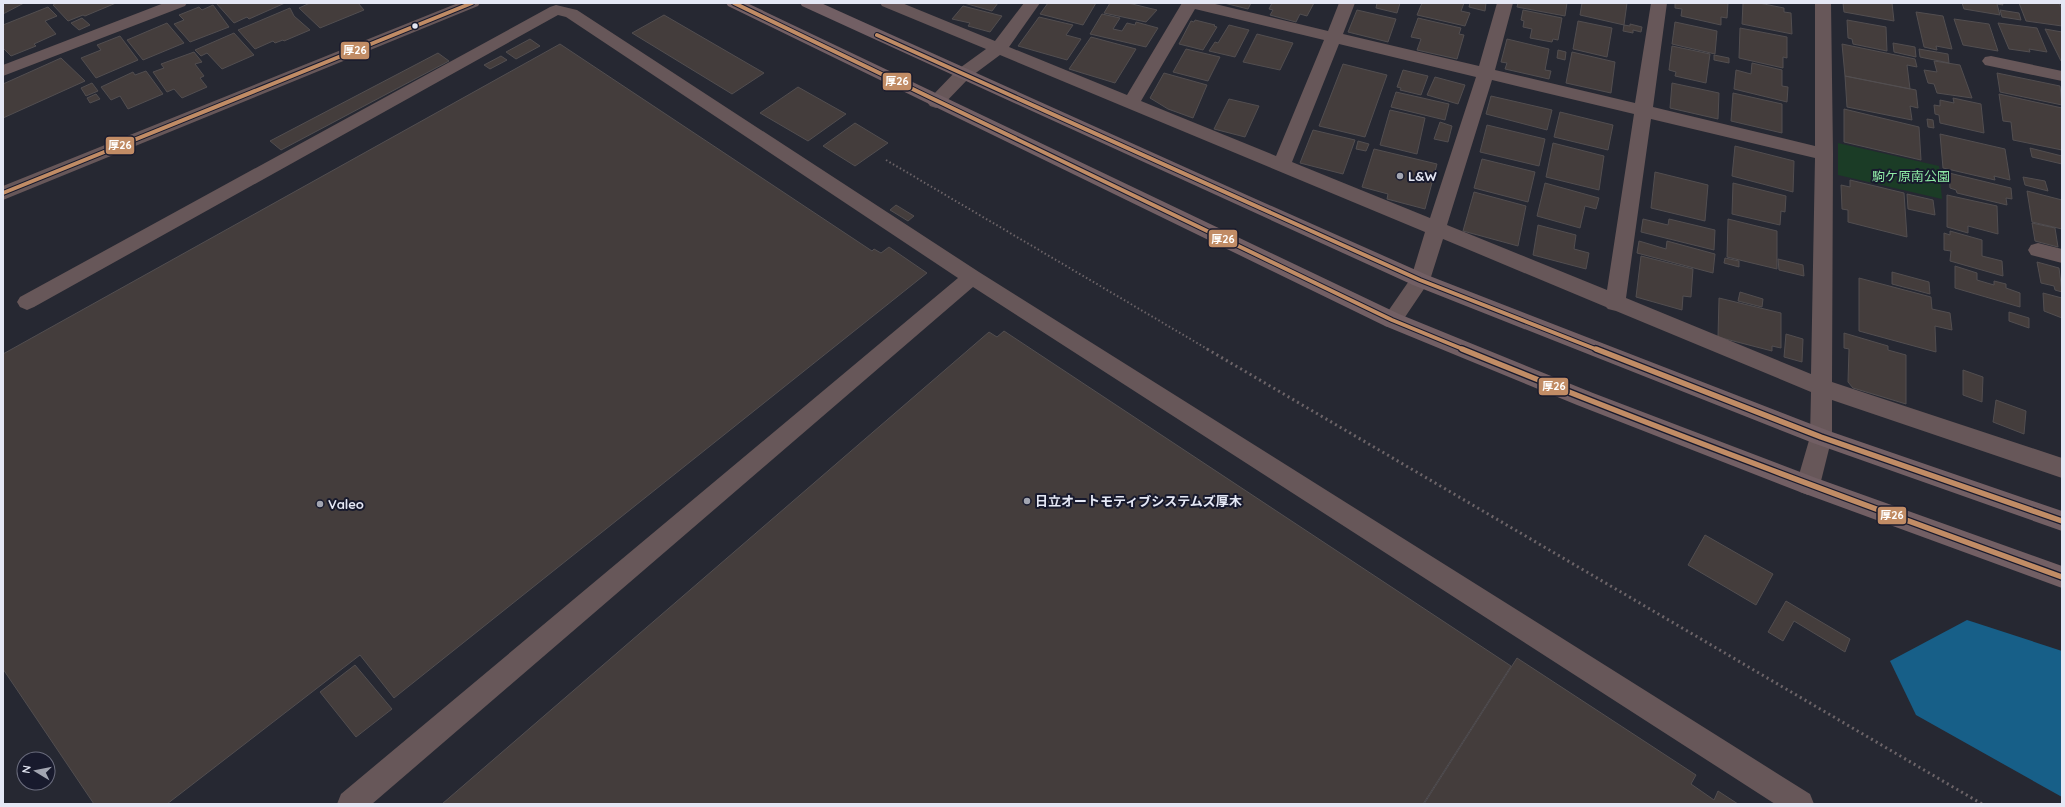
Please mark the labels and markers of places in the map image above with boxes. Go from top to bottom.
unlabelled marker [410,21,420,31]
place label: L&W [1408,168,1438,184]
marker: L&W [1395,171,1405,181]
place label: 日立オートモティブシステムズ厚木 [1035,493,1243,509]
place label: Valeo [328,496,364,512]
marker: 日立オートモティブシステムズ厚木 [1022,496,1032,506]
marker: Valeo [315,499,325,509]

